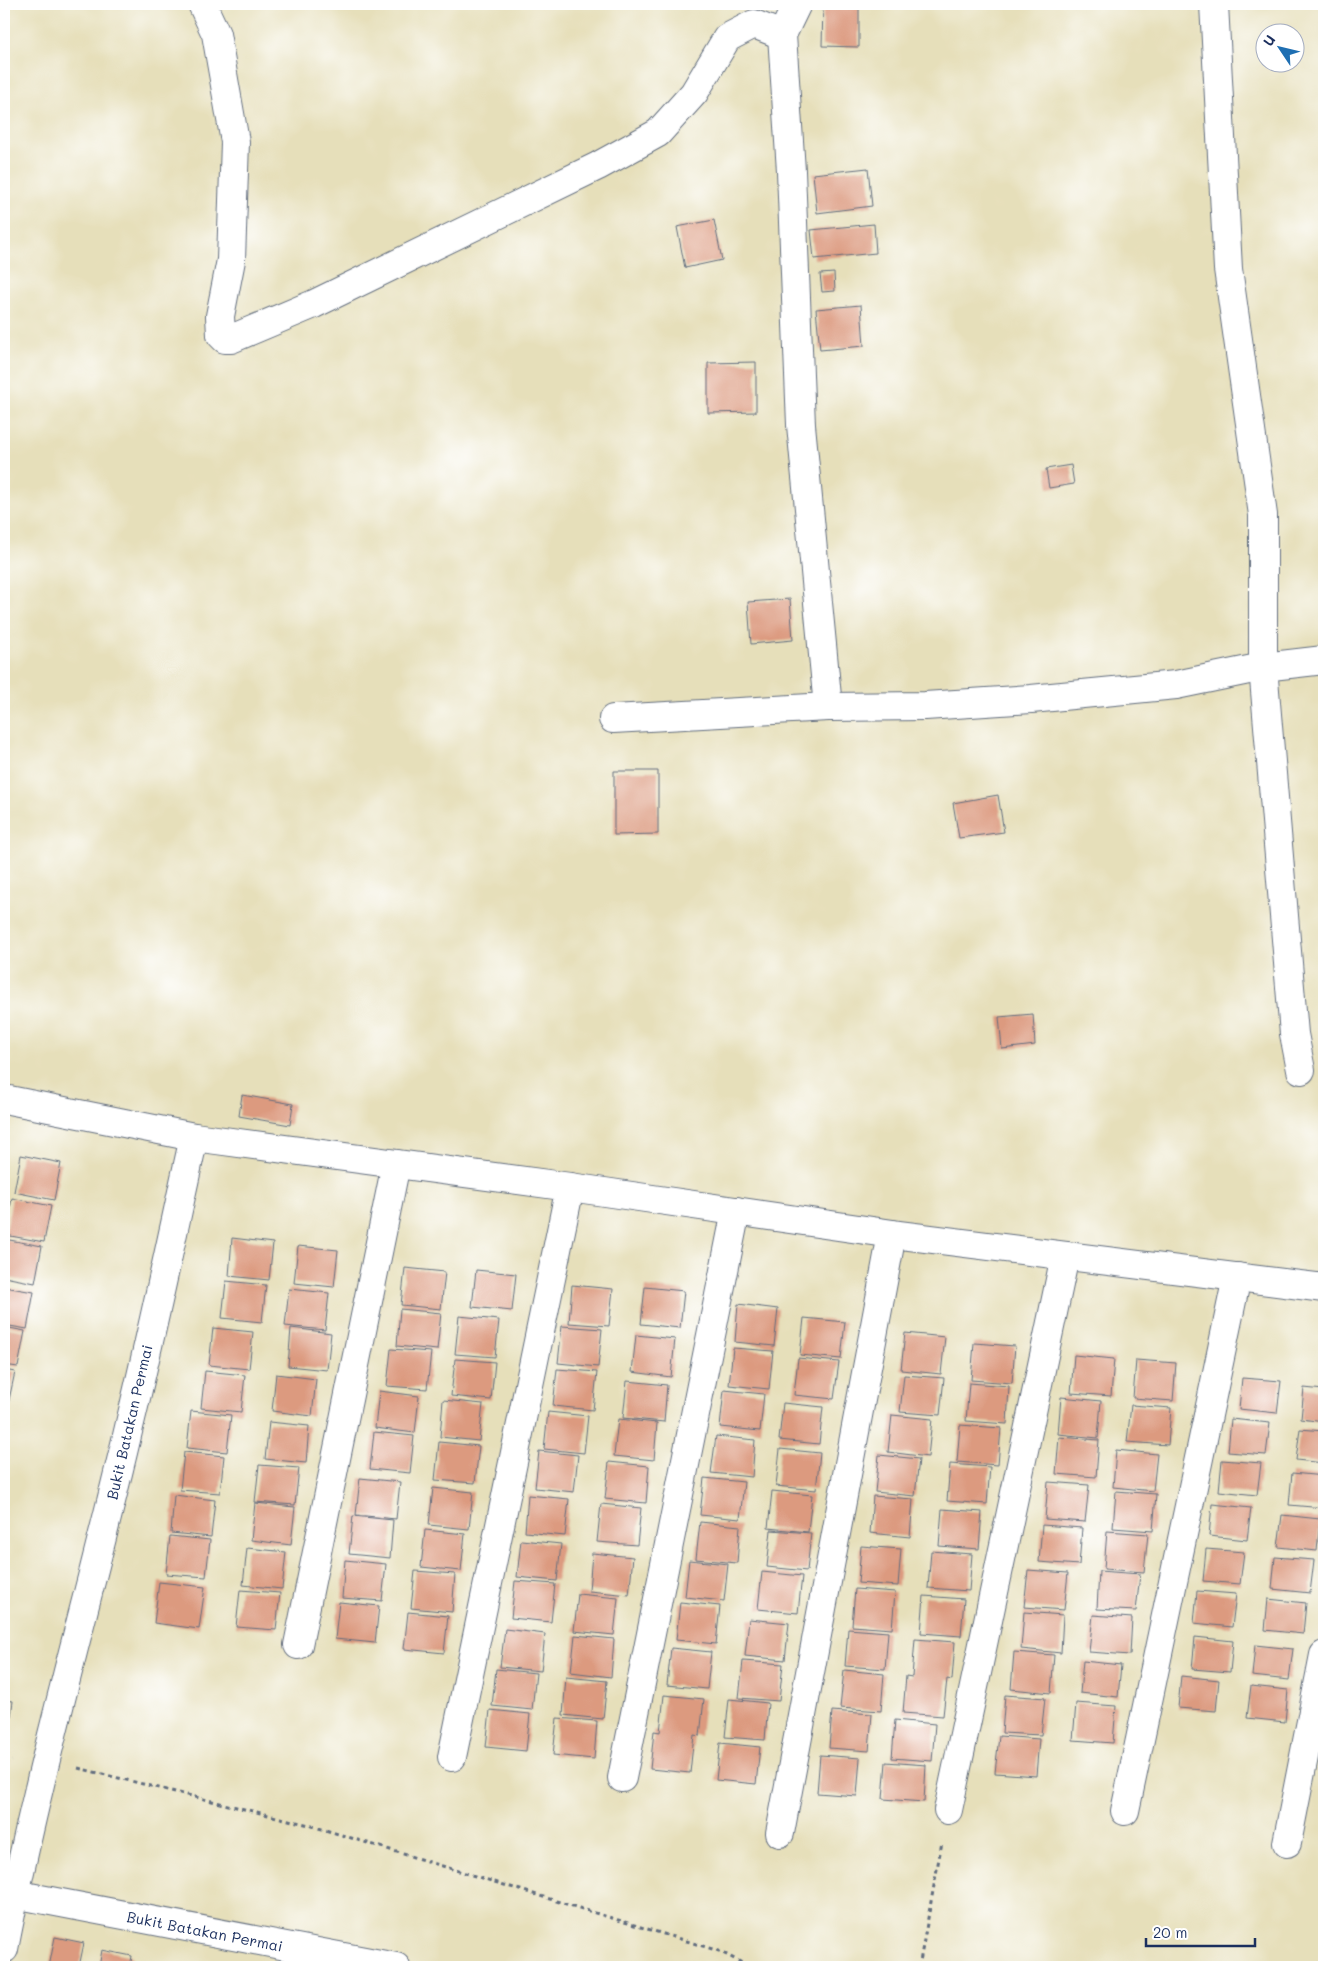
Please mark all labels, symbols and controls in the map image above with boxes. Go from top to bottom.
north arrow [1256,22,1306,72]
text: U [1258,31,1280,50]
street label: Bukit Batakan Permai [101,1343,157,1501]
street label: Bukit Batakan Permai [125,1906,285,1956]
scale bar [1146,1916,1254,1948]
text: 20 m [1153,1922,1187,1942]

